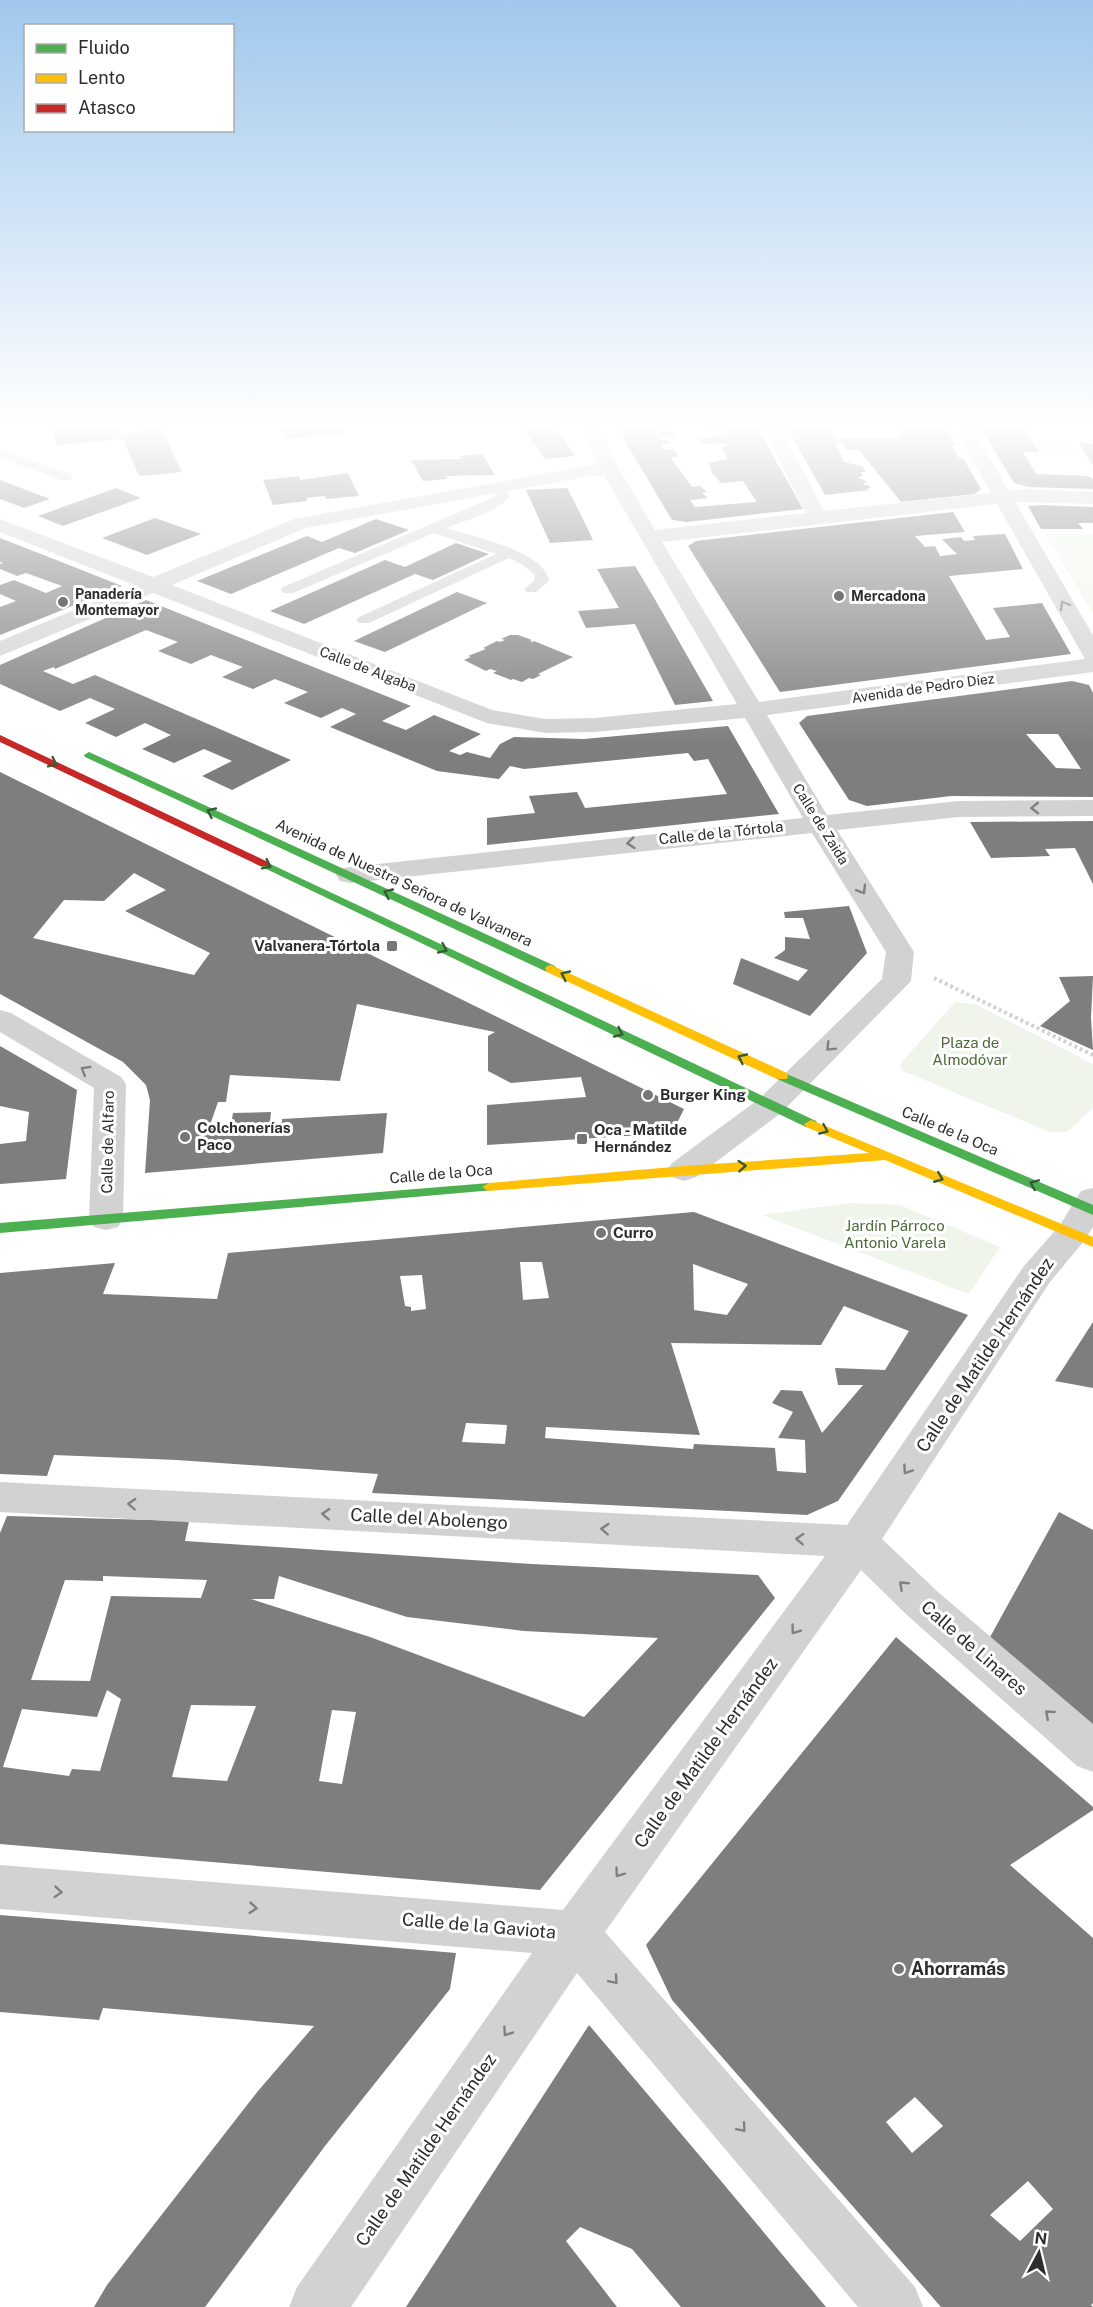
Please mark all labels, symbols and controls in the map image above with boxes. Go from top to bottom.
legend [24,24,234,132]
text: Fluido [78,37,130,58]
text: Lento [78,67,125,88]
text: Atasco [78,97,136,118]
place label: Panadería Montemayor [75,586,159,618]
place label: Mercadona [851,588,926,604]
marker: Mercadona [832,589,846,603]
marker: Panadería Montemayor [56,595,70,609]
one-way arrow [1059,600,1071,611]
street label: Calle de Algaba [317,643,419,695]
street label: Avenida de Pedro Díez [851,670,996,706]
one-way arrow [46,756,57,767]
street label: Calle de Zaida [790,781,852,867]
one-way arrow [1030,802,1039,814]
one-way arrow [206,808,217,820]
street label: Avenida de Nuestra Señora de Valvanera [273,815,535,950]
street label: Calle de la Tórtola [658,818,784,847]
one-way arrow [627,836,636,849]
one-way arrow [260,858,271,870]
one-way arrow [855,884,867,894]
one-way arrow [384,888,395,900]
place label: Valvanera-Tórtola [254,937,380,954]
marker: Valvanera-Tórtola [385,939,399,953]
one-way arrow [436,942,447,954]
one-way arrow [560,971,571,983]
one-way arrow [612,1026,623,1038]
park label: Plaza de Almodóvar [932,1034,1008,1068]
one-way arrow [827,1039,838,1050]
one-way arrow [737,1053,748,1065]
one-way arrow [81,1065,91,1077]
place label: Burger King [660,1086,746,1103]
marker: Burger King [641,1088,655,1102]
street label: Calle de Alfaro [98,1090,117,1194]
street label: Calle de la Oca [899,1102,1001,1159]
place label: Colchonerías Paco [197,1119,291,1153]
place label: Oca - Matilde Hernández [594,1121,687,1155]
one-way arrow [818,1122,829,1134]
marker: Colchonerías Paco [178,1130,192,1144]
marker: Oca - Matilde Hernández [575,1132,589,1146]
one-way arrow [738,1159,747,1172]
street label: Calle de la Oca [389,1161,493,1186]
one-way arrow [933,1171,944,1183]
one-way arrow [1029,1180,1040,1192]
park label: Jardín Párroco Antonio Varela [844,1217,946,1251]
place label: Curro [613,1224,654,1241]
marker: Curro [594,1226,608,1240]
street label: Calle de Matilde Hernández [912,1254,1058,1456]
one-way arrow [903,1463,914,1474]
one-way arrow [127,1497,136,1510]
street label: Calle del Abolengo [350,1504,508,1533]
one-way arrow [322,1508,331,1521]
one-way arrow [600,1522,609,1535]
one-way arrow [795,1533,804,1546]
one-way arrow [899,1581,910,1592]
street label: Calle de Linares [917,1596,1031,1699]
one-way arrow [791,1623,802,1634]
street label: Calle de Matilde Hernández [630,1653,782,1852]
one-way arrow [1045,1710,1056,1721]
one-way arrow [616,1866,627,1877]
one-way arrow [54,1885,63,1898]
one-way arrow [248,1901,257,1914]
street label: Calle de la Gaviota [401,1908,557,1943]
place label: Ahorramás [911,1958,1006,1979]
marker: Ahorramás [892,1962,906,1976]
one-way arrow [607,1973,618,1984]
one-way arrow [503,2026,514,2037]
street label: Calle de Matilde Hernández [351,2049,500,2250]
one-way arrow [734,2121,745,2132]
north arrow [1009,2223,1069,2283]
text: N [1033,2228,1048,2249]

